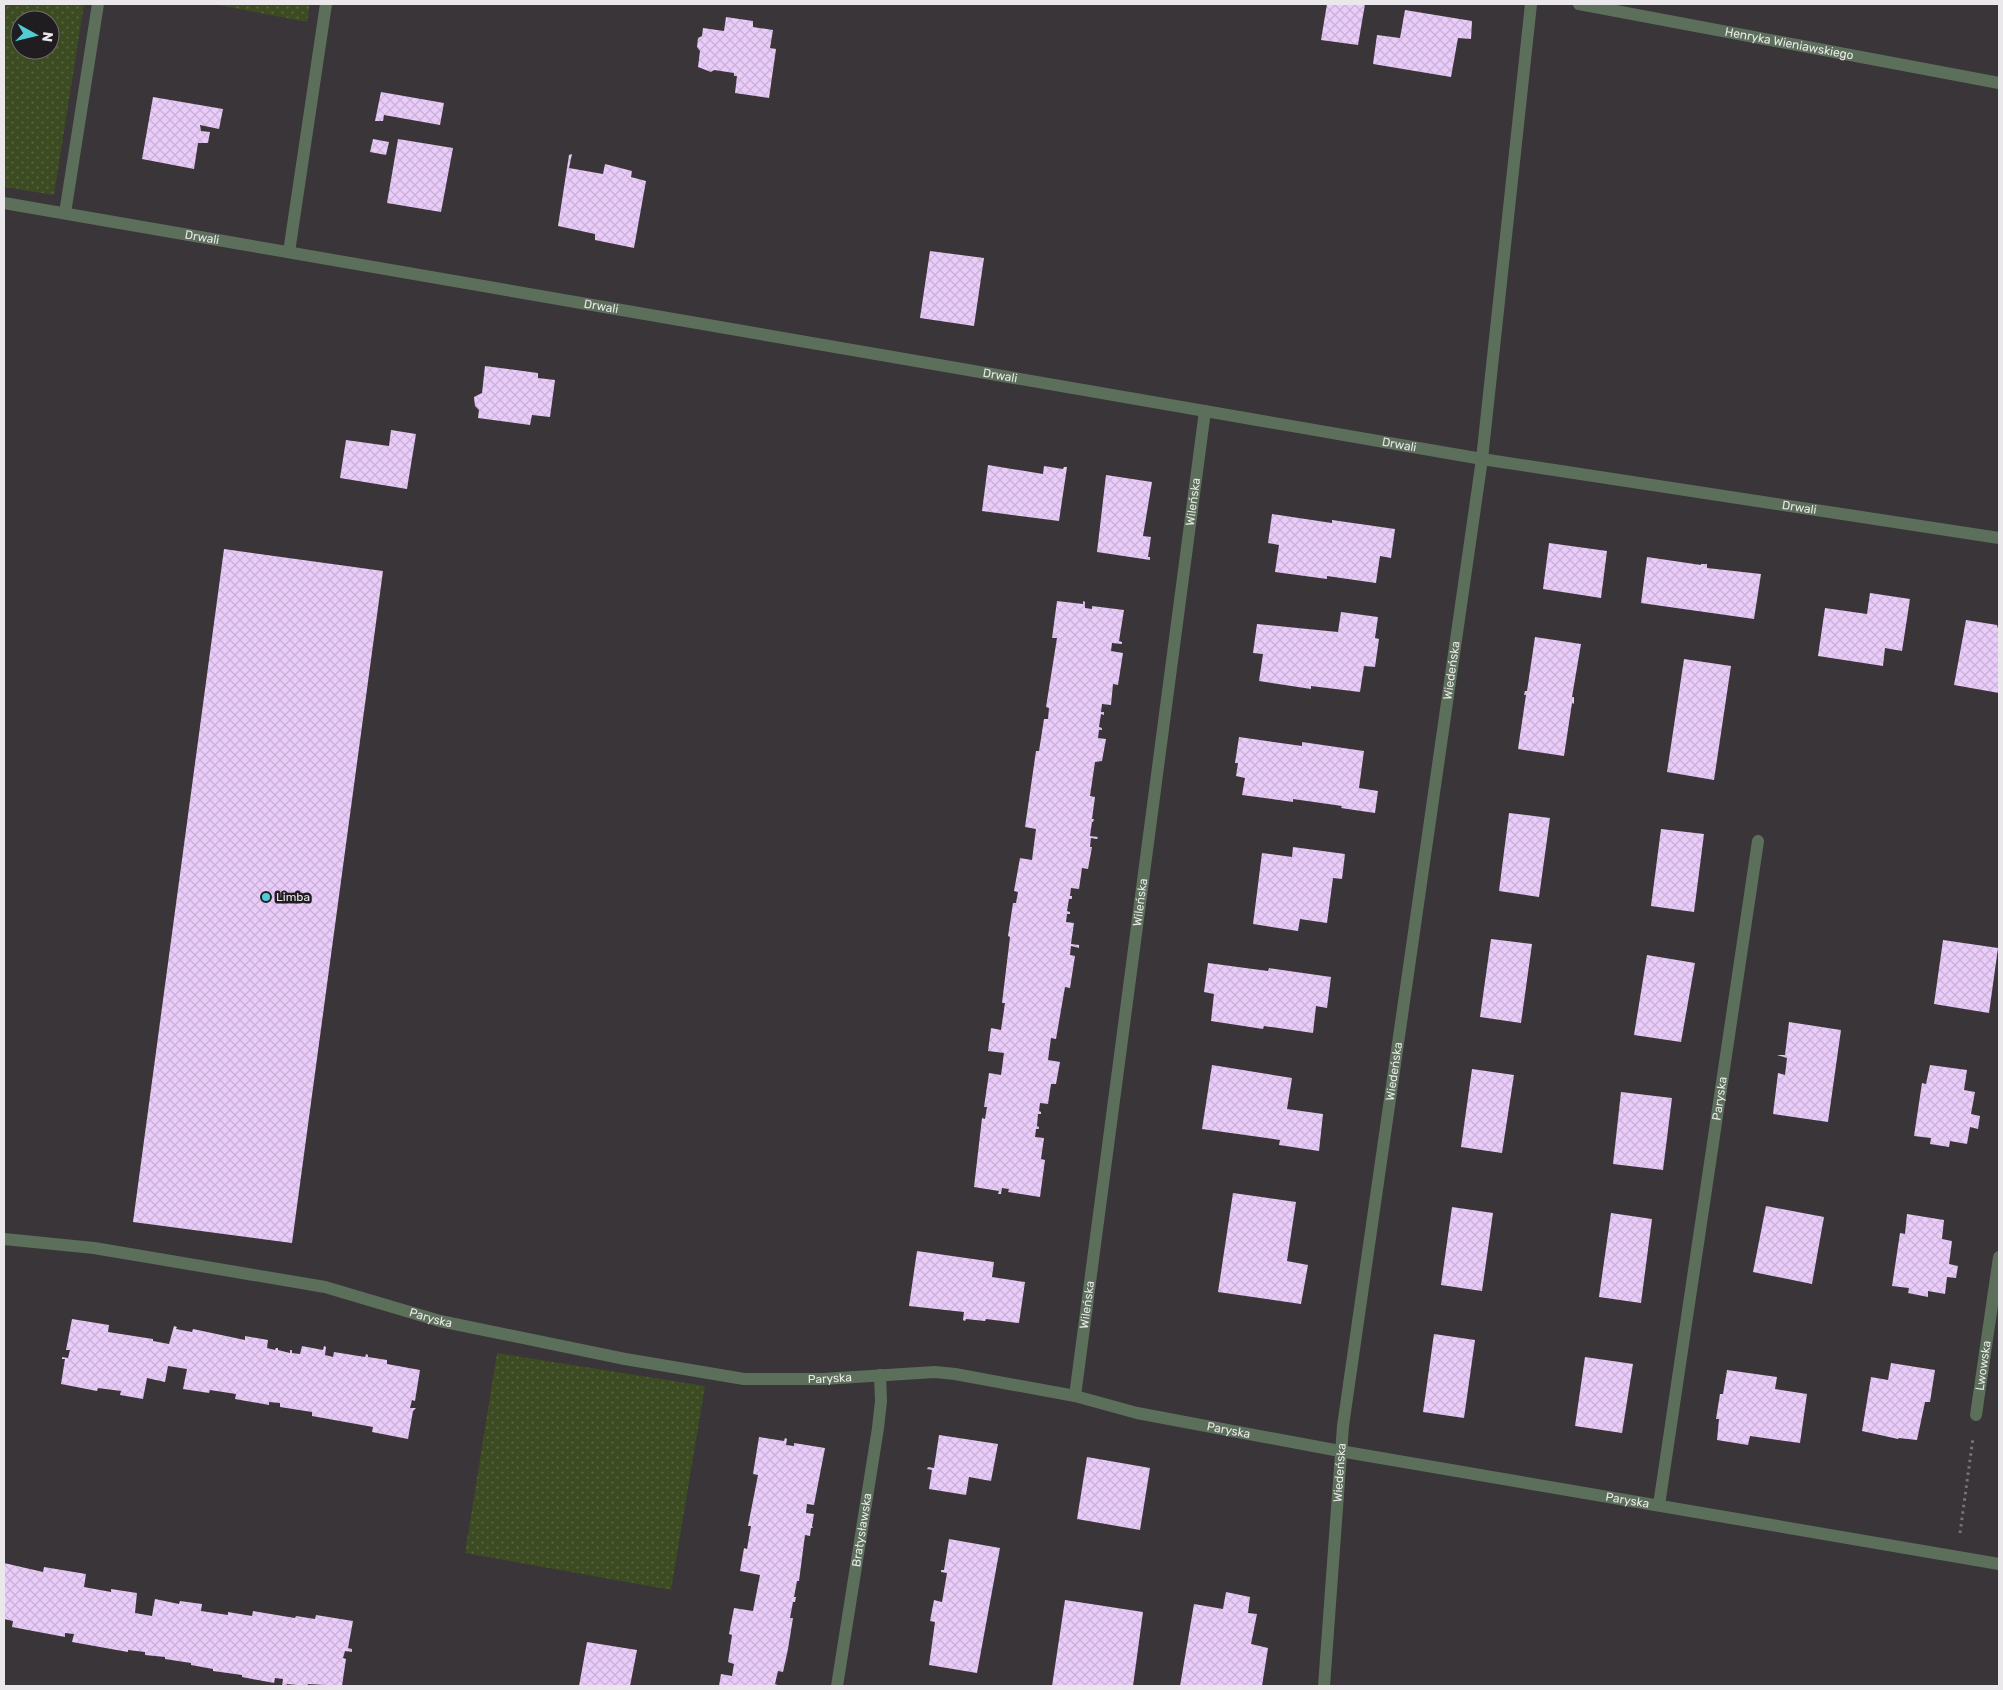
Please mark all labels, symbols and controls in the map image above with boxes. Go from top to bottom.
north arrow [10,10,60,60]
street label: Henryka Wieniawskiego [1724,25,1855,63]
text: N [38,31,56,43]
street label: Drwali [184,227,220,247]
street label: Drwali [583,297,620,316]
street label: Drwali [982,366,1019,385]
street label: Drwali [1381,435,1418,455]
street label: Wileńska [1183,477,1203,527]
street label: Drwali [1781,498,1818,517]
street label: Wiedeńska [1440,640,1463,701]
street label: Wileńska [1130,877,1150,927]
place label: Limba [276,890,310,904]
marker: Limba [260,891,272,903]
street label: Wiedeńska [1383,1041,1405,1102]
street label: Paryska [1709,1076,1730,1121]
street label: Wileńska [1077,1280,1097,1330]
street label: Paryska [408,1305,454,1330]
street label: Lwowska [1973,1340,1994,1392]
street label: Paryska [808,1370,852,1386]
street label: Paryska [1206,1419,1252,1441]
street label: Wiedeńska [1330,1443,1349,1503]
street label: Paryska [1605,1490,1650,1511]
street label: Bratysławska [849,1492,875,1568]

